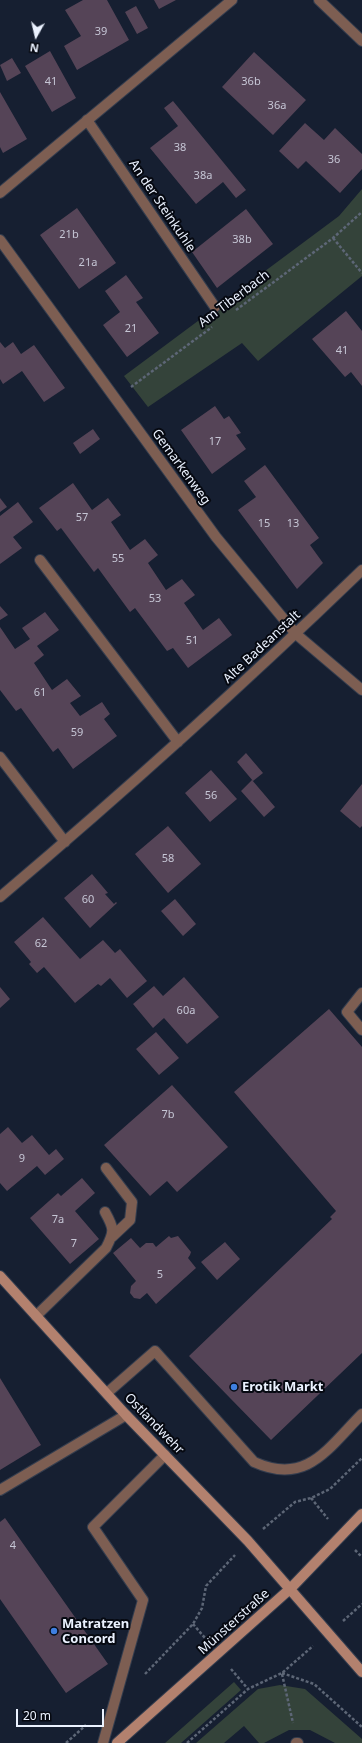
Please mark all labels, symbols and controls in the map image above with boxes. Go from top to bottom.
north arrow [16,16,56,56]
house number: 39 [95,25,107,39]
text: N [29,40,40,56]
house number: 41 [45,75,57,89]
house number: 36b [241,75,261,89]
house number: 36a [268,99,286,113]
house number: 38 [174,141,186,155]
house number: 36 [328,153,340,167]
street label: An der Steinkuhle [125,157,199,255]
house number: 38a [194,169,212,183]
house number: 21b [59,228,79,242]
house number: 38b [232,233,252,247]
house number: 21a [79,256,97,270]
street label: Am Tiberbach [195,267,273,331]
house number: 21 [125,322,137,336]
house number: 41 [336,344,348,358]
street label: Gemarkenweg [148,426,214,508]
house number: 17 [209,435,221,449]
house number: 57 [76,511,88,525]
house number: 15 [258,517,270,531]
house number: 13 [287,517,299,531]
house number: 55 [112,552,124,566]
house number: 53 [149,592,161,606]
street label: Alte Badeanstalt [220,607,304,687]
house number: 51 [186,634,198,648]
house number: 61 [34,686,46,700]
house number: 59 [71,726,83,740]
house number: 56 [205,789,217,803]
house number: 58 [162,852,174,866]
house number: 60 [82,893,94,907]
house number: 62 [35,937,47,951]
house number: 60a [177,1004,195,1018]
house number: 7b [161,1108,175,1122]
house number: 9 [19,1152,25,1166]
house number: 7a [52,1213,64,1227]
house number: 7 [71,1237,77,1251]
house number: 5 [157,1268,163,1282]
place label: Erotik Markt [242,1379,323,1395]
marker: Erotik Markt [229,1382,239,1392]
street label: Ostlandwehr [121,1390,187,1458]
house number: 4 [10,1539,16,1553]
street label: Münsterstraße [195,1586,273,1658]
place label: Matratzen Concord [62,1616,129,1647]
marker: Matratzen Concord [49,1626,59,1636]
scale bar [18,1701,106,1727]
text: 20 m [23,1707,51,1724]

